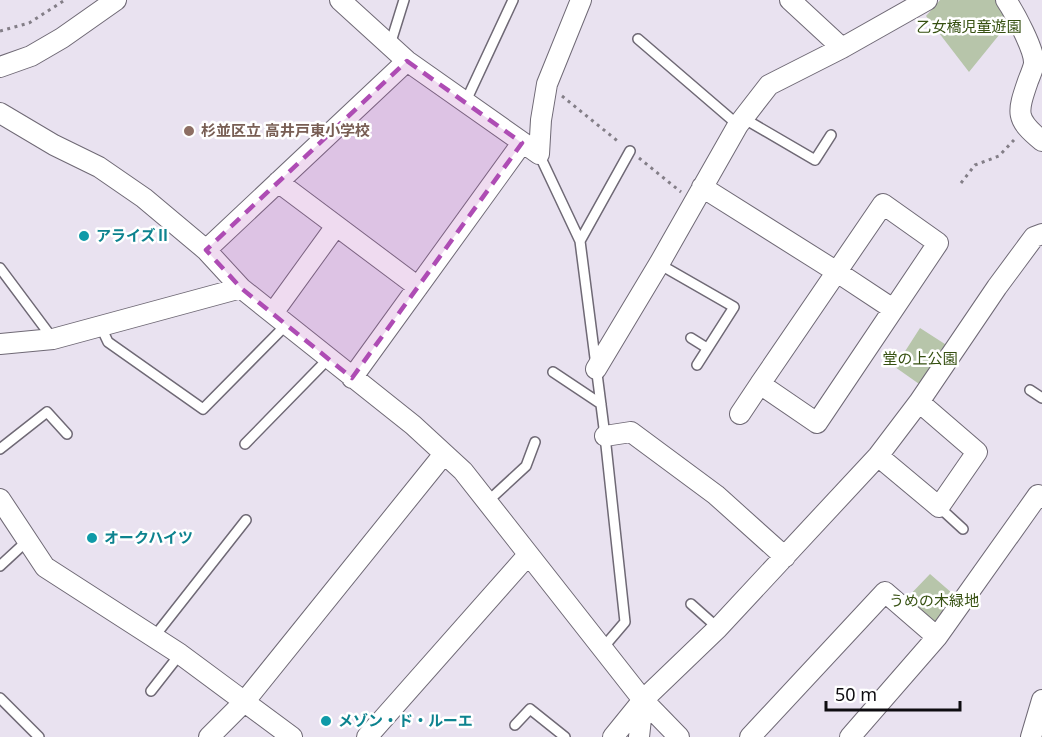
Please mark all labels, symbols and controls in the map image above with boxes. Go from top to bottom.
park label: 乙女橋児童遊園 [916,16,1022,36]
place label: 杉並区立 高井戸東小学校 [201,120,370,140]
marker: 杉並区立 高井戸東小学校 [182,124,196,138]
place label: アライズⅡ [96,225,171,245]
marker: アライズⅡ [77,229,91,243]
park label: 堂の上公園 [882,348,958,368]
place label: オークハイツ [104,527,193,547]
marker: オークハイツ [85,531,99,545]
park label: うめの木緑地 [889,590,979,610]
scale bar [826,674,960,712]
text: 50 m [835,682,877,706]
place label: メゾン・ド・ルーエ [338,710,473,730]
marker: メゾン・ド・ルーエ [319,714,333,728]

